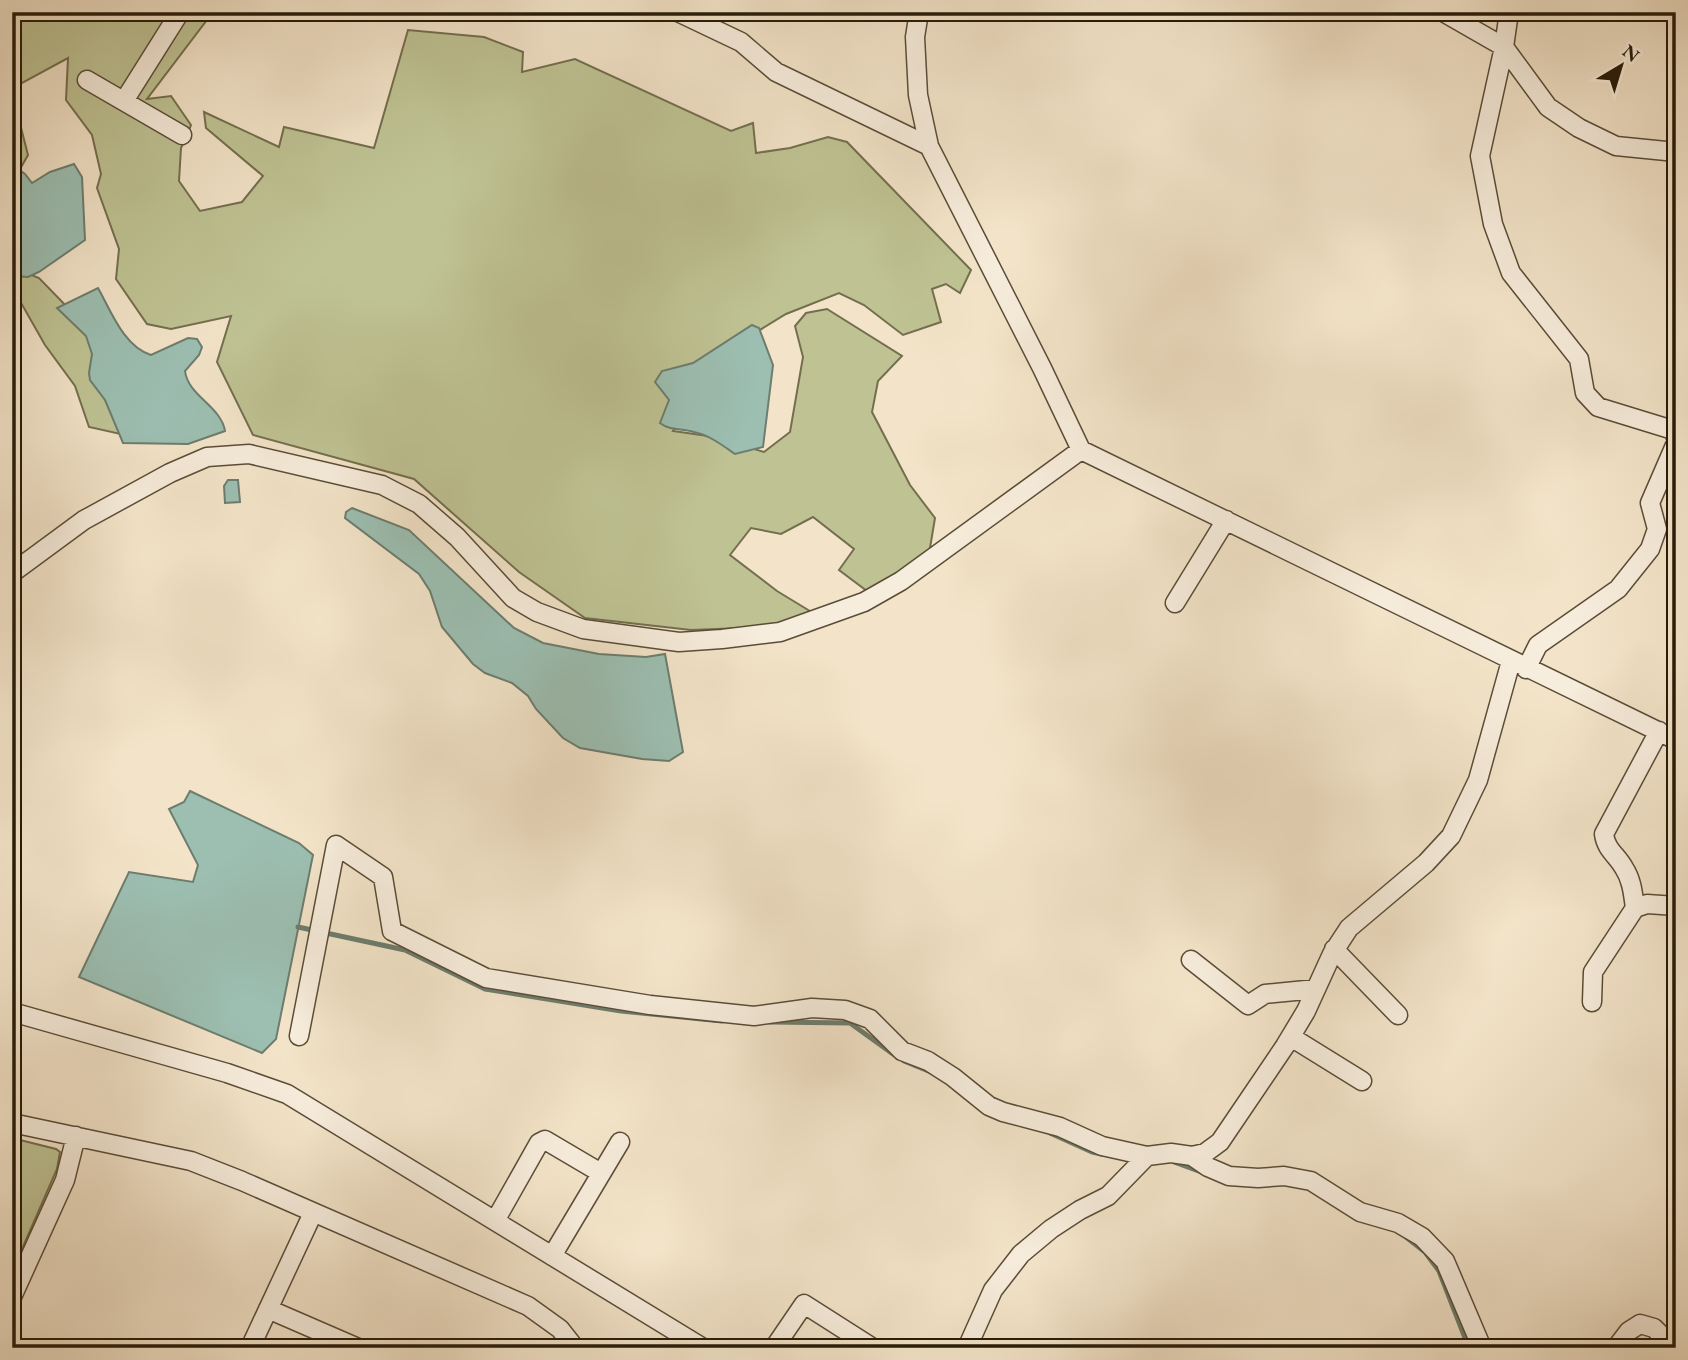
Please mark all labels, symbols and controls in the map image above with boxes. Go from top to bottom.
north arrow [1586,32,1656,102]
text: N [1617,38,1645,68]

